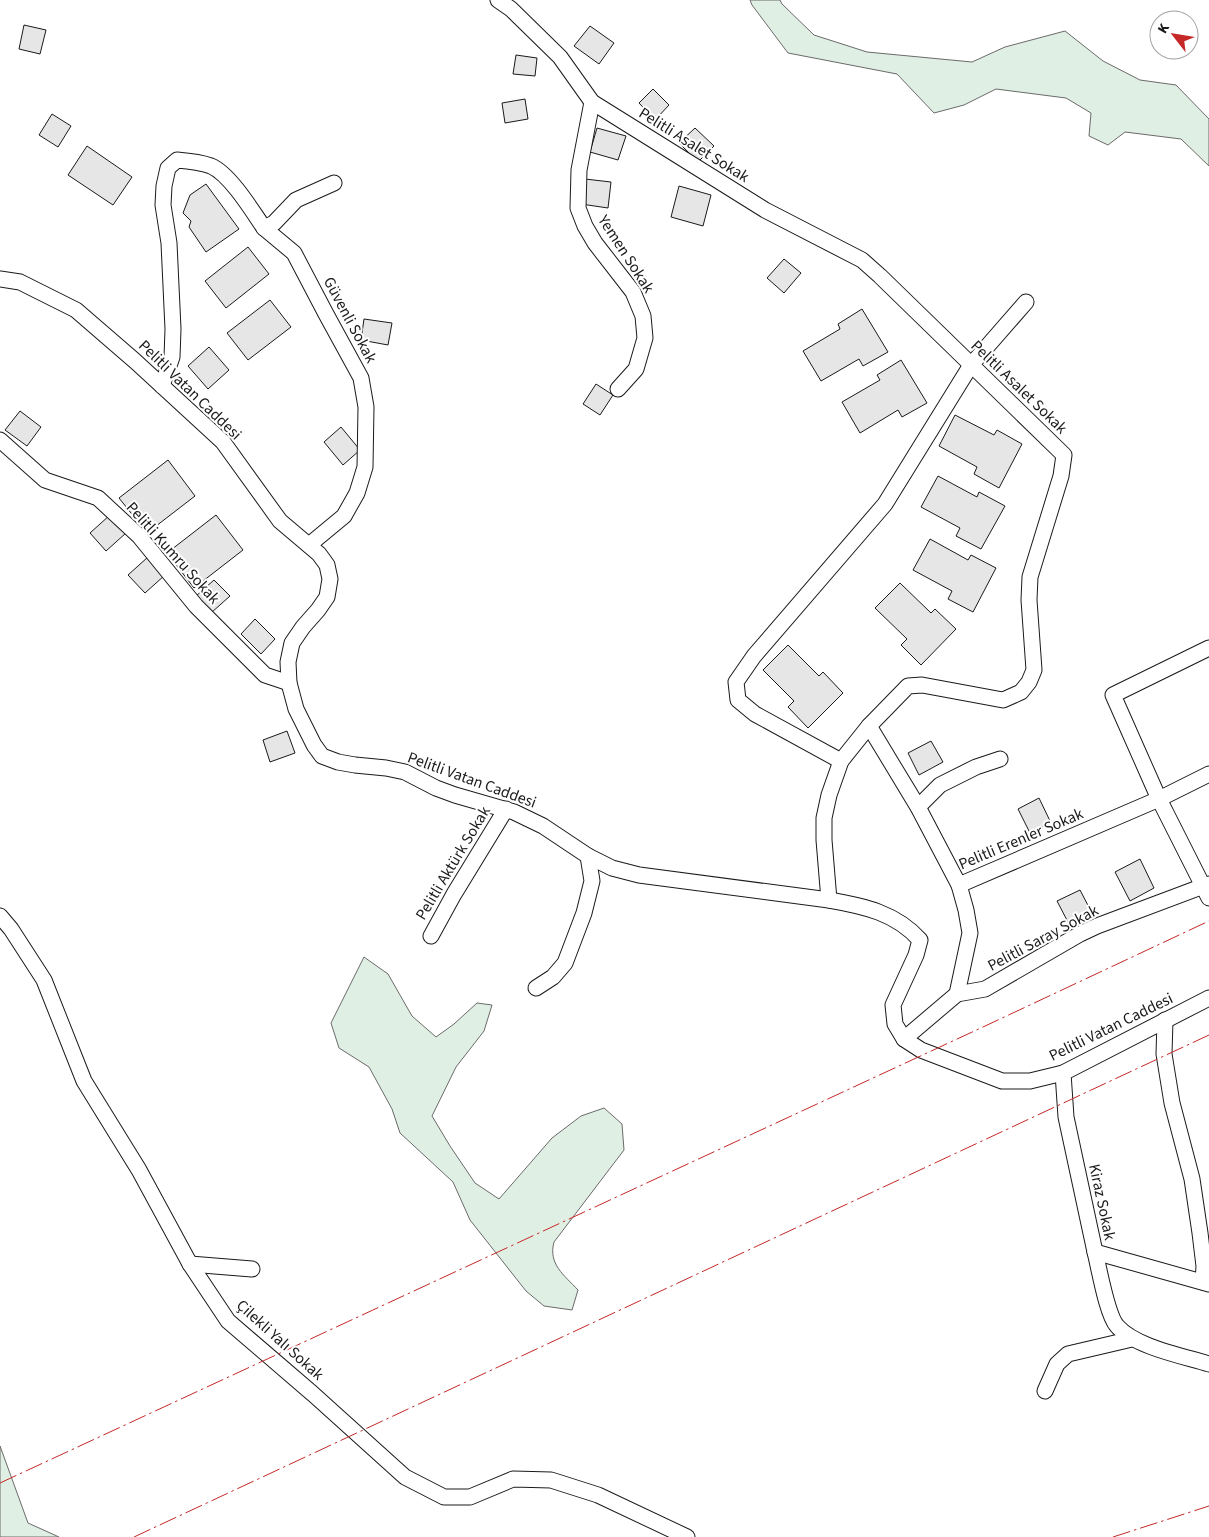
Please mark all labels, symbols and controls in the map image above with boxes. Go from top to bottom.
north arrow [1149,10,1199,60]
text: K [1153,20,1175,38]
street label: Pelitli Asalet Sokak [635,102,754,188]
street label: Yemen Sokak [592,210,660,297]
street label: Güvenli Sokak [318,273,382,367]
street label: Pelitli Vatan Caddesi [134,335,246,445]
street label: Pelitli Asalet Sokak [966,335,1072,439]
street label: Pelitli Kumru Sokak [121,497,225,609]
street label: Pelitli Vatan Caddesi [405,746,539,814]
street label: Pelitli Aktürk Sokak [410,802,496,924]
street label: Pelitli Erenler Sokak [955,803,1087,875]
street label: Pelitli Saray Sokak [984,899,1102,977]
street label: Pelitli Vatan Caddesi [1045,987,1177,1067]
street label: Kiraz Sokak [1083,1162,1121,1242]
street label: Çilekli Yalı Sokak [231,1295,329,1385]

